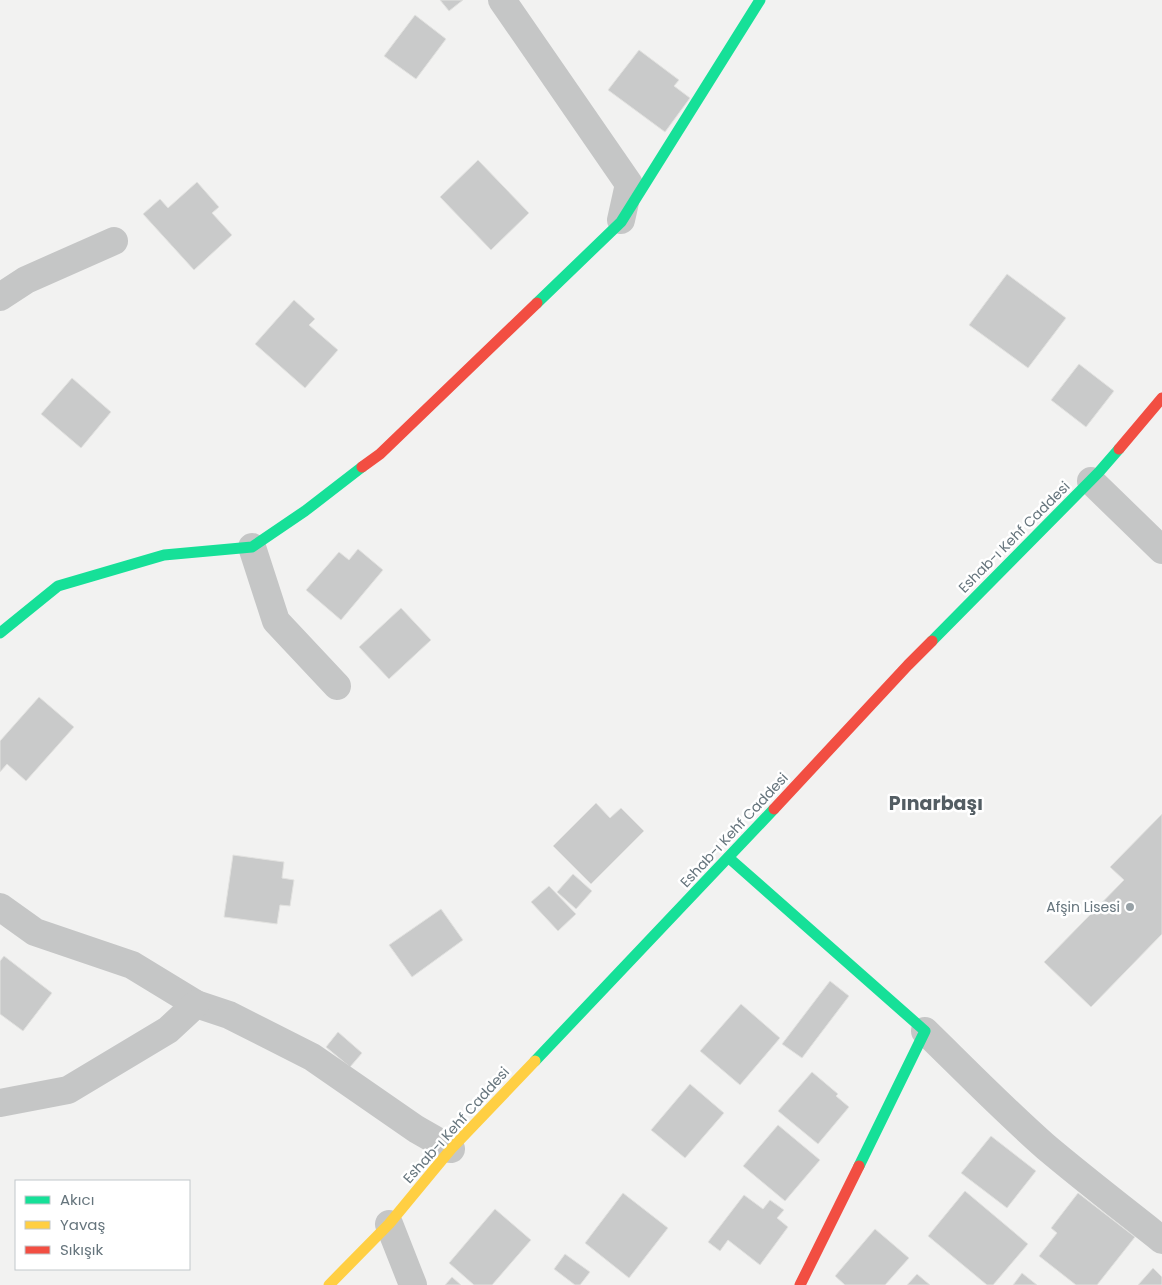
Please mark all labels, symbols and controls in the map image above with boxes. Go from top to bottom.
street label: Eshab-ı Kehf Caddesi [954,477,1074,597]
street label: Eshab-ı Kehf Caddesi [675,768,793,892]
district label: Pınarbaşı [889,790,983,817]
place label: Afşin Lisesi [1046,897,1120,917]
marker: Afşin Lisesi [1124,901,1136,913]
street label: Eshab-ı Kehf Caddesi [398,1062,514,1188]
legend [15,1180,190,1270]
text: Akıcı [60,1189,94,1210]
text: Yavaş [60,1214,105,1235]
text: Sıkışık [60,1239,103,1260]

